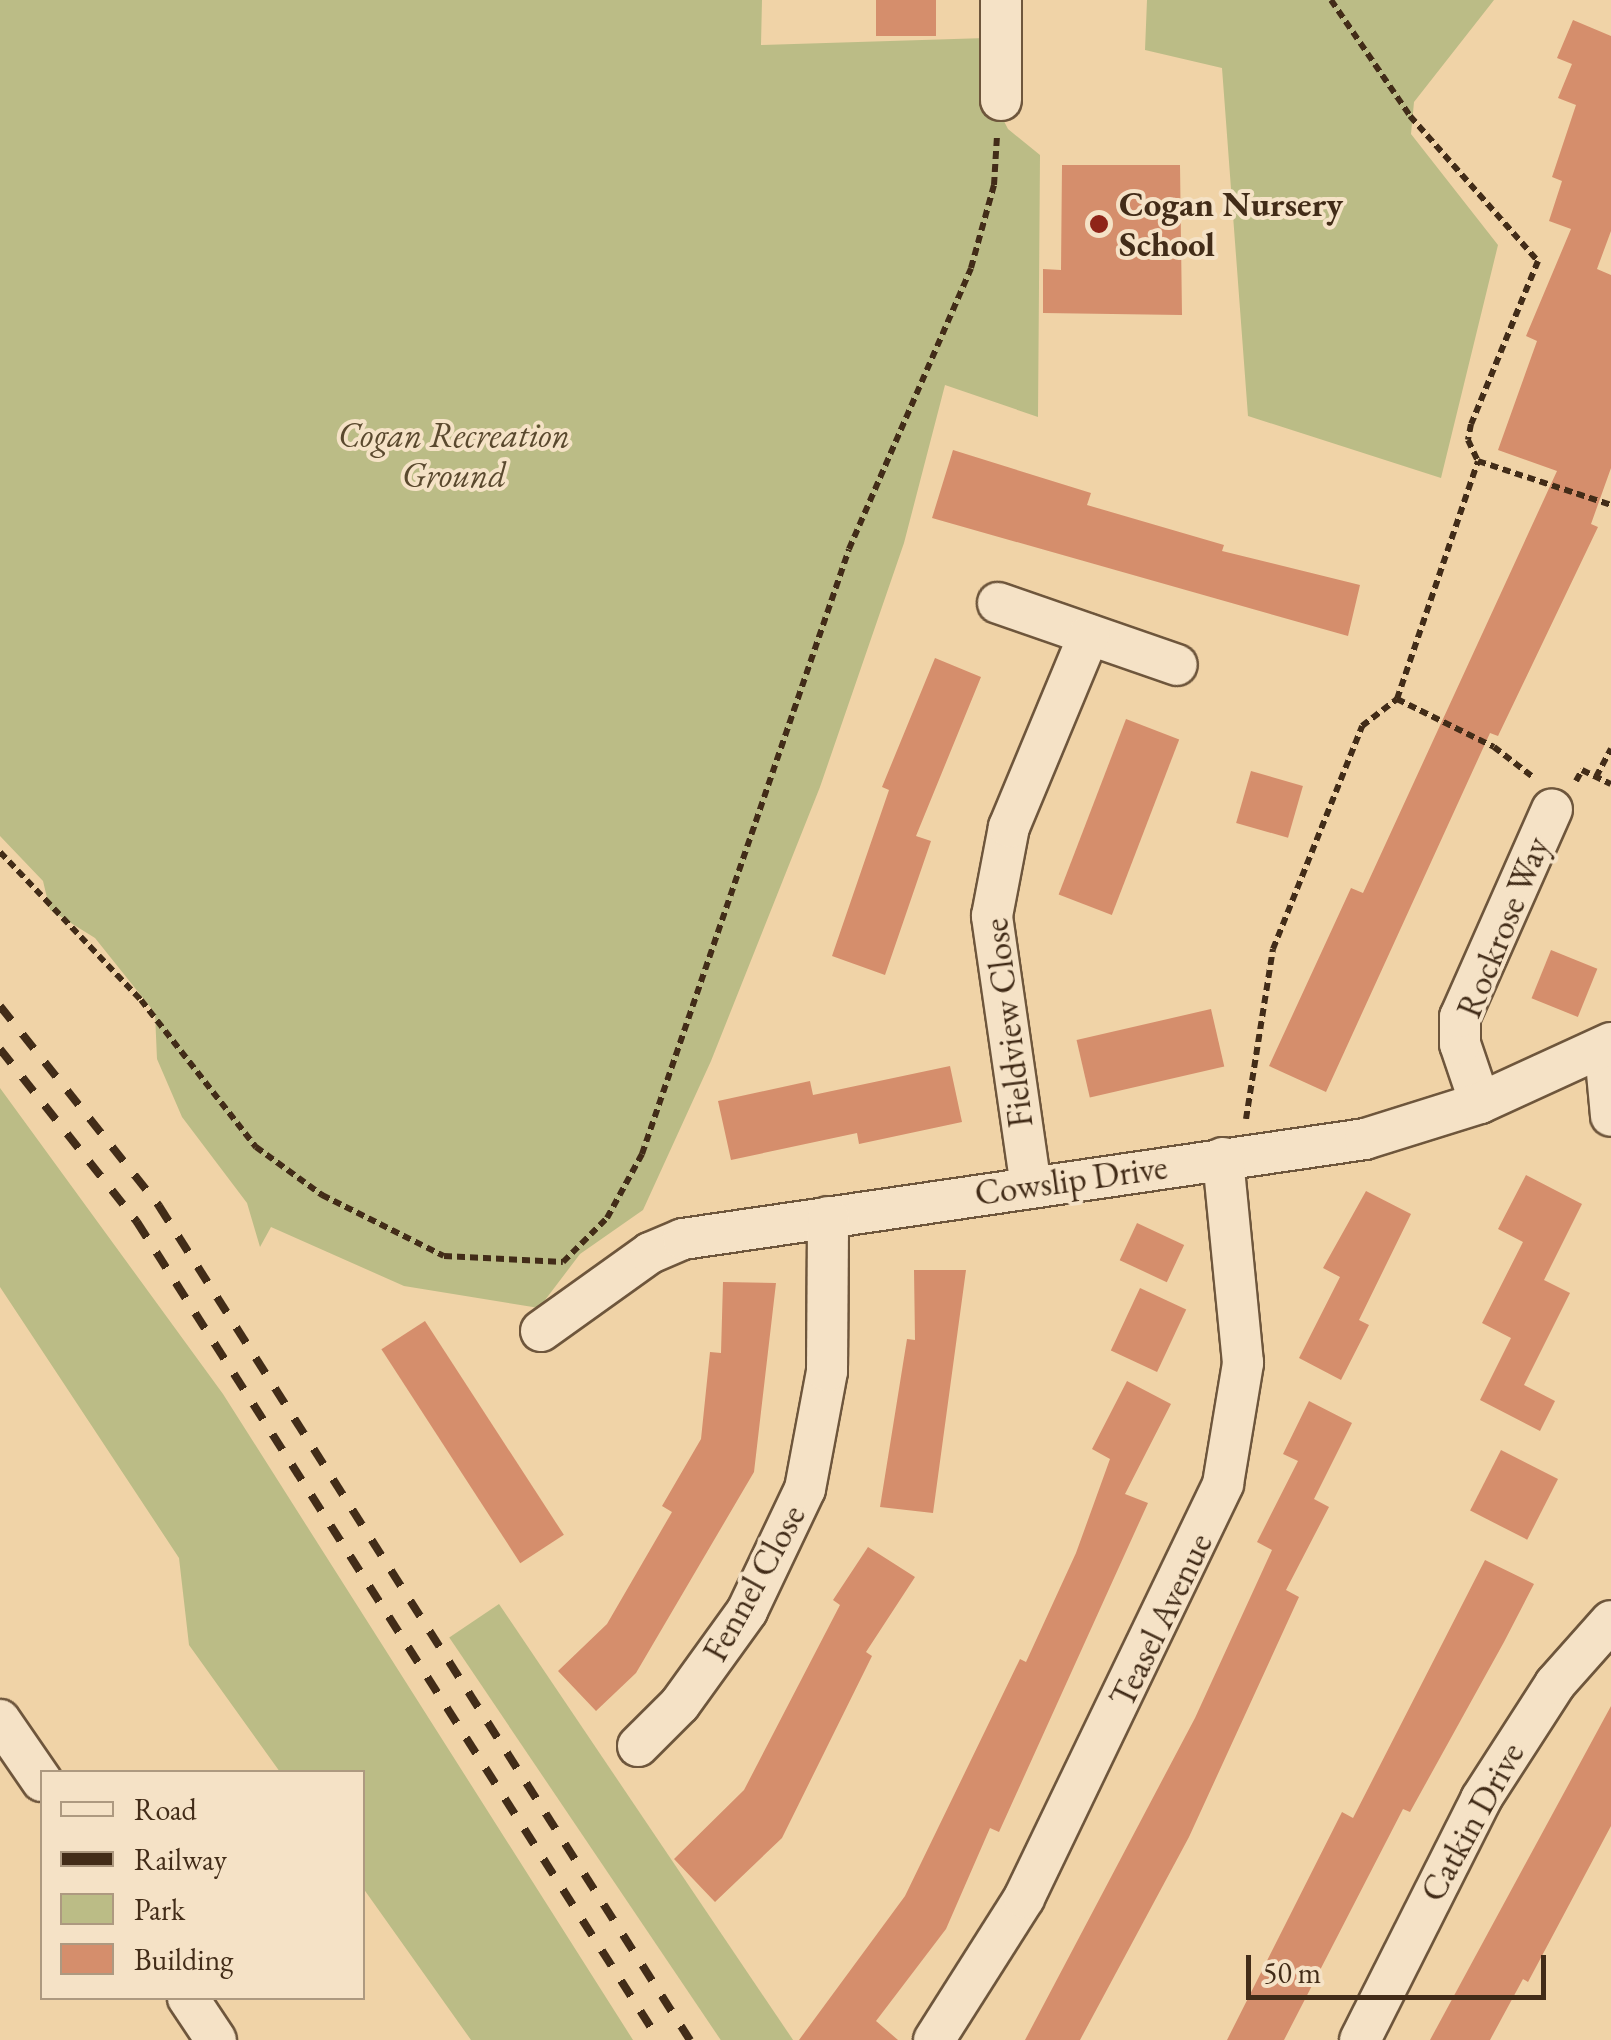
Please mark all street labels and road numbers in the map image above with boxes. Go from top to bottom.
street label: Rockrose Way [1448,830,1558,1024]
street label: Fieldview Close [974,916,1042,1130]
street label: Cowslip Drive [972,1146,1170,1214]
street label: Fennel Close [694,1498,814,1668]
street label: Teasel Avenue [1101,1526,1221,1714]
street label: Catkin Drive [1411,1735,1533,1909]

